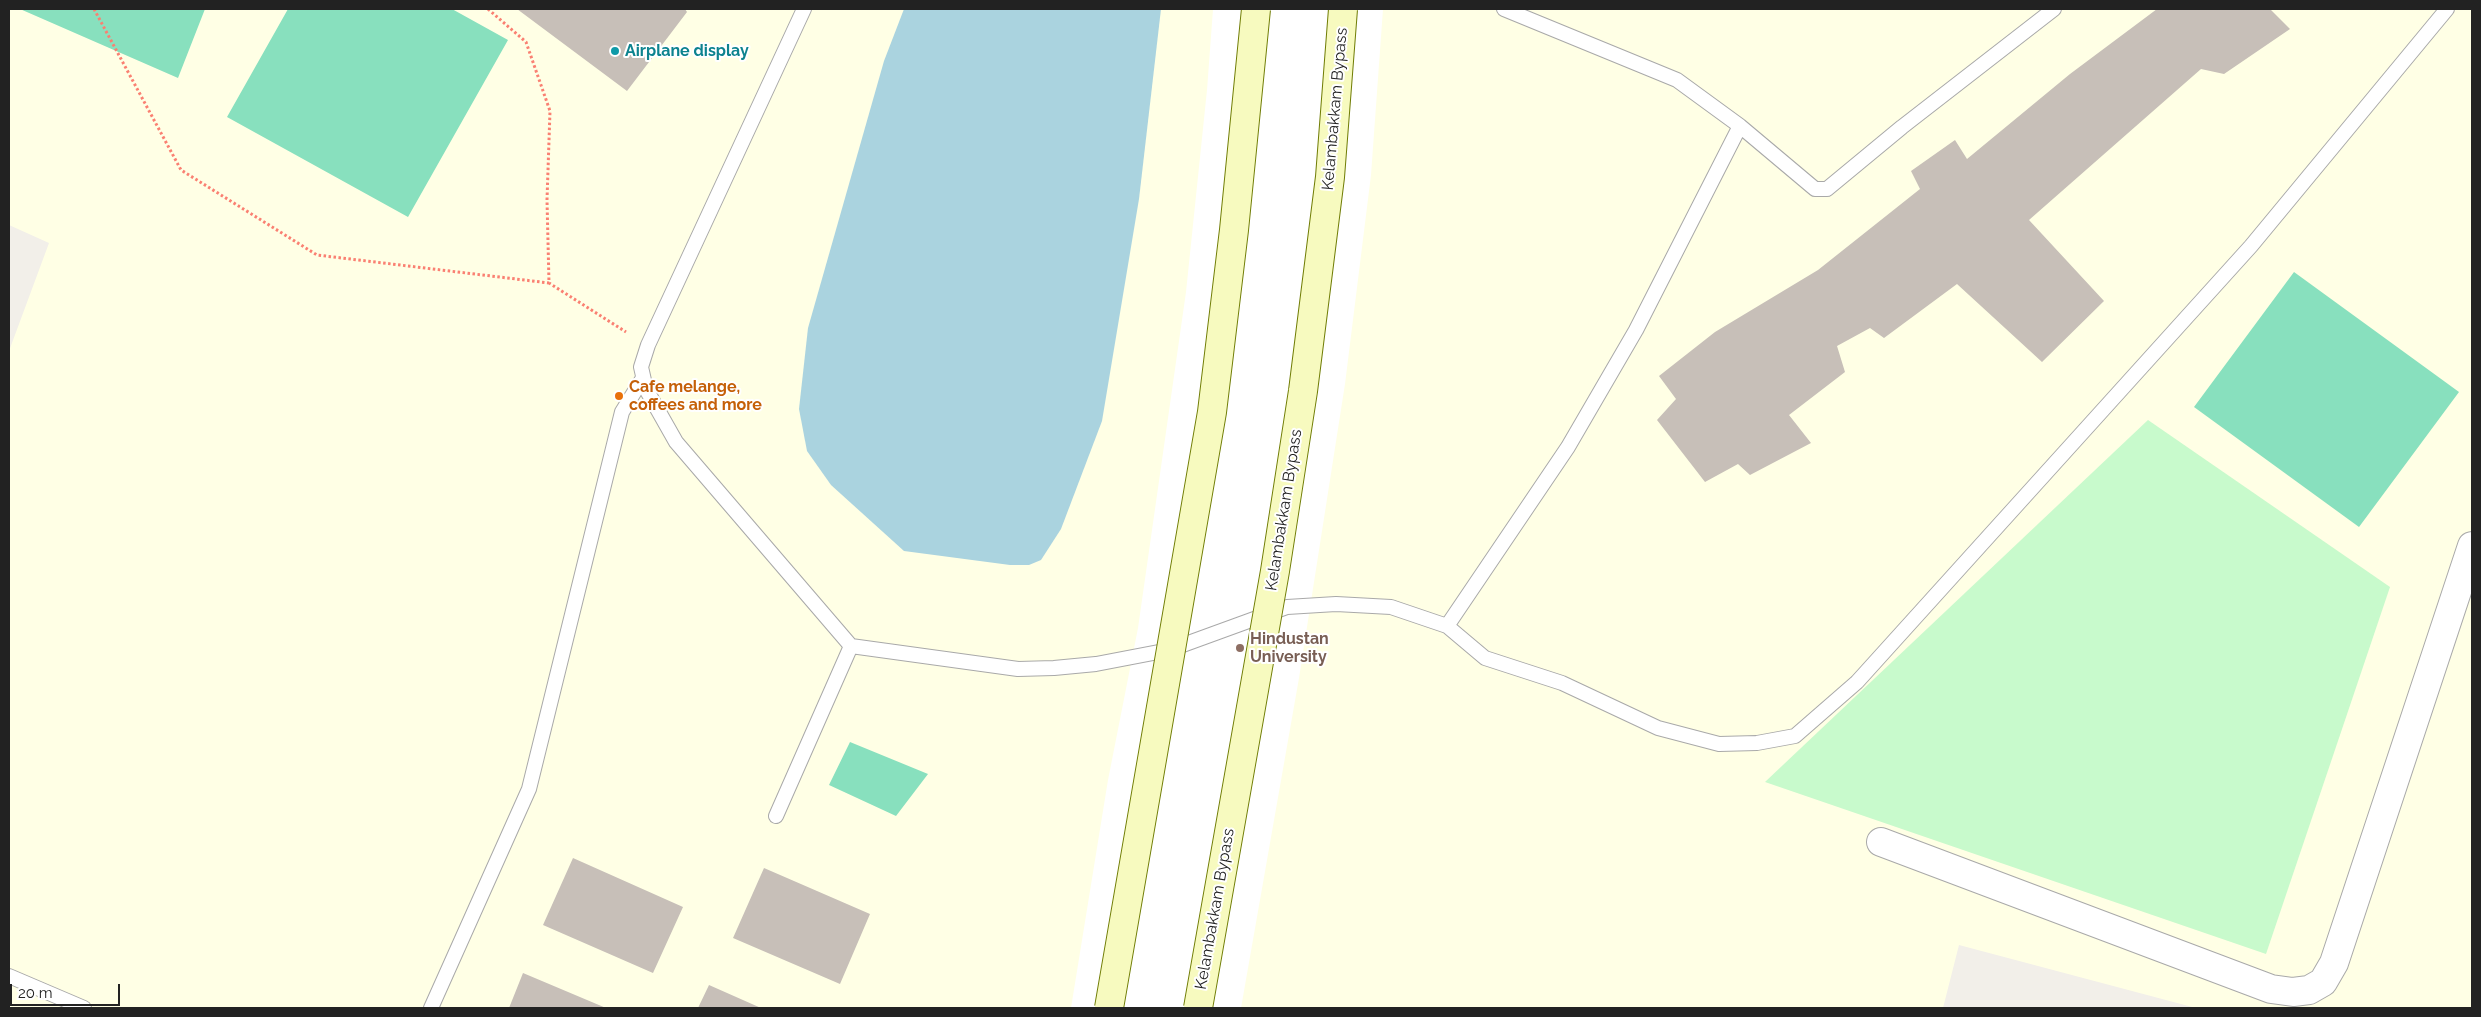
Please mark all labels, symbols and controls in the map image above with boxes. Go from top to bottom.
street label: Kelambakkam Bypass [1318,27,1352,191]
place label: Airplane display [625,41,749,61]
marker: Airplane display [609,45,621,57]
place label: Cafe melange, coffees and more [629,377,762,415]
marker: Cafe melange, coffees and more [613,390,625,402]
street label: Kelambakkam Bypass [1262,428,1306,592]
place label: Hindustan University [1250,629,1329,667]
marker: Hindustan University [1234,642,1246,654]
street label: Kelambakkam Bypass [1191,827,1239,991]
scale bar [12,974,122,1006]
text: 20 m [18,984,53,1002]

